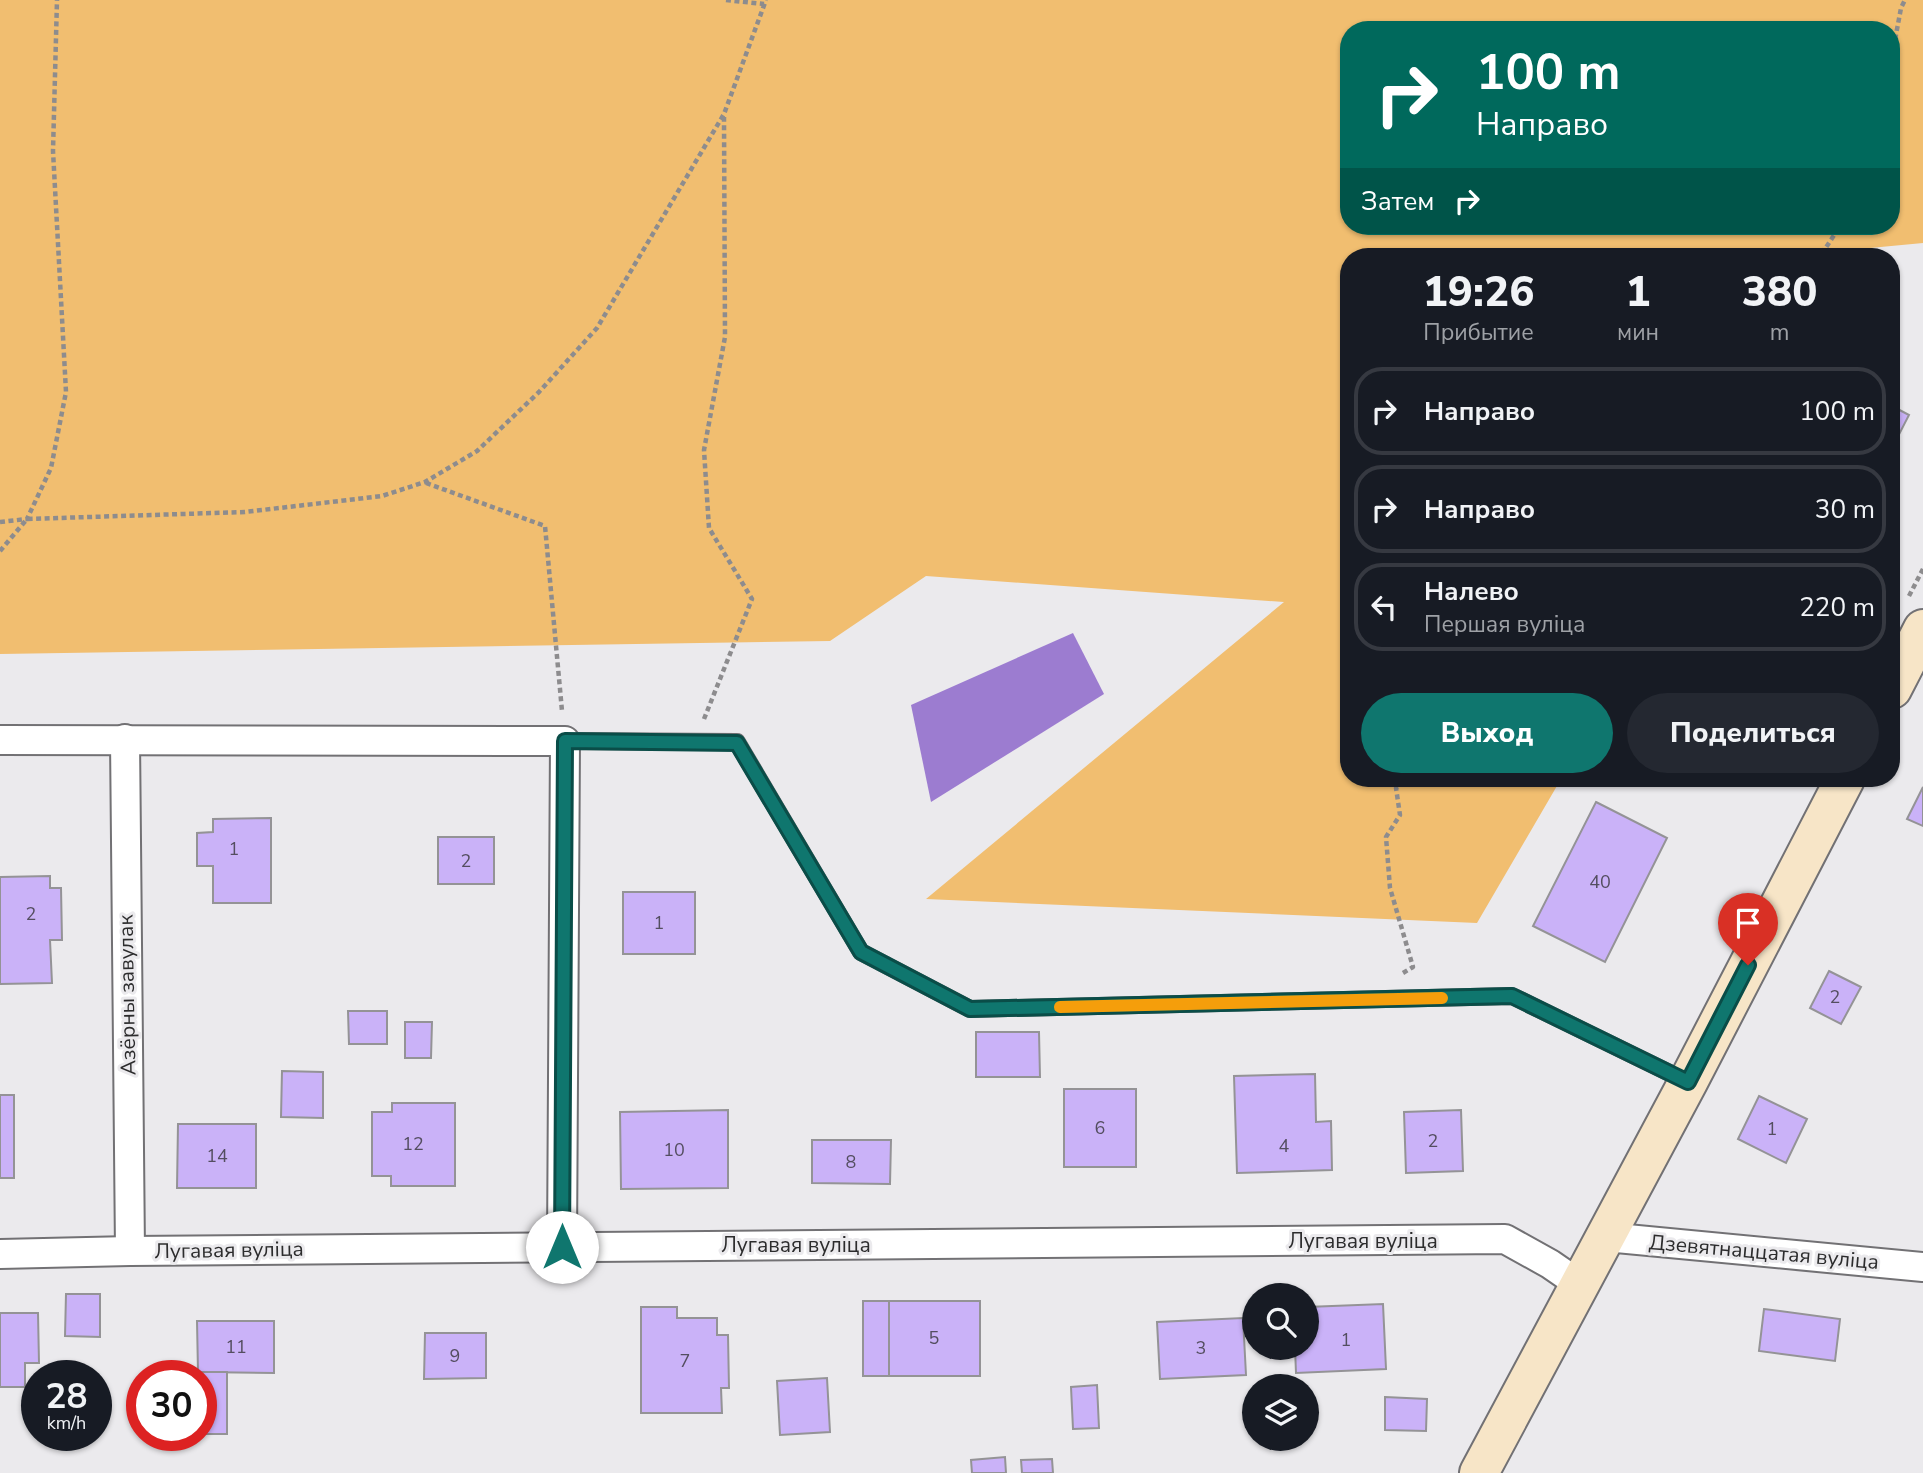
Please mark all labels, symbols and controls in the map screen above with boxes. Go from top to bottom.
text: 100 m [1476,39,1620,106]
icon: right [1361,49,1452,140]
text: Направо [1476,103,1608,146]
icon: right [1448,182,1486,220]
text: Затем [1361,184,1434,219]
text: 19:26 [1423,264,1534,321]
text: 1 [1625,264,1651,321]
text: 380 [1742,264,1817,321]
text: Прибытие [1423,317,1534,348]
text: мин [1617,317,1659,348]
text: m [1770,317,1789,348]
icon: right [1365,392,1403,430]
text: Направо [1424,394,1535,429]
text: 100 m [1799,394,1875,429]
icon: right [1365,490,1403,528]
text: Направо [1424,492,1535,527]
text: 30 m [1815,492,1875,527]
text: Налево [1424,574,1519,609]
icon: left [1365,588,1403,626]
text: 220 m [1799,590,1875,625]
text: Першая вуліца [1424,609,1585,640]
button: Выход [1361,693,1613,773]
button: Поделиться [1627,693,1879,773]
house number: 1 [229,837,239,861]
house number: 2 [461,849,471,873]
house number: 40 [1589,870,1611,894]
pin [1718,893,1778,965]
house number: 2 [26,902,36,926]
icon: arrive [1729,904,1767,942]
house number: 1 [654,911,664,935]
street label: Азёрны завулак [112,913,142,1076]
house number: 2 [1830,985,1840,1009]
house number: 6 [1095,1116,1105,1140]
house number: 1 [1767,1117,1777,1141]
house number: 2 [1428,1129,1438,1153]
house number: 12 [402,1132,424,1156]
house number: 4 [1279,1134,1290,1158]
house number: 10 [663,1138,685,1162]
house number: 14 [206,1144,228,1168]
house number: 8 [846,1150,856,1174]
position arrow [525,1210,599,1284]
street label: Лугавая вуліца [1288,1227,1438,1255]
street label: Дзевятнаццатая вуліца [1648,1228,1880,1276]
street label: Лугавая вуліца [721,1231,871,1259]
street label: Лугавая вуліца [154,1235,304,1265]
map controls [1242,1283,1319,1451]
button: search [1242,1283,1319,1360]
house number: 5 [929,1326,939,1350]
house number: 1 [1341,1328,1351,1352]
house number: 11 [225,1335,247,1359]
house number: 3 [1196,1336,1206,1360]
house number: 9 [450,1344,460,1368]
house number: 7 [680,1349,690,1373]
speed limit sign: 30 [126,1360,217,1451]
text: 28 [45,1373,88,1420]
button: layers [1242,1374,1319,1451]
text: km/h [47,1411,86,1435]

